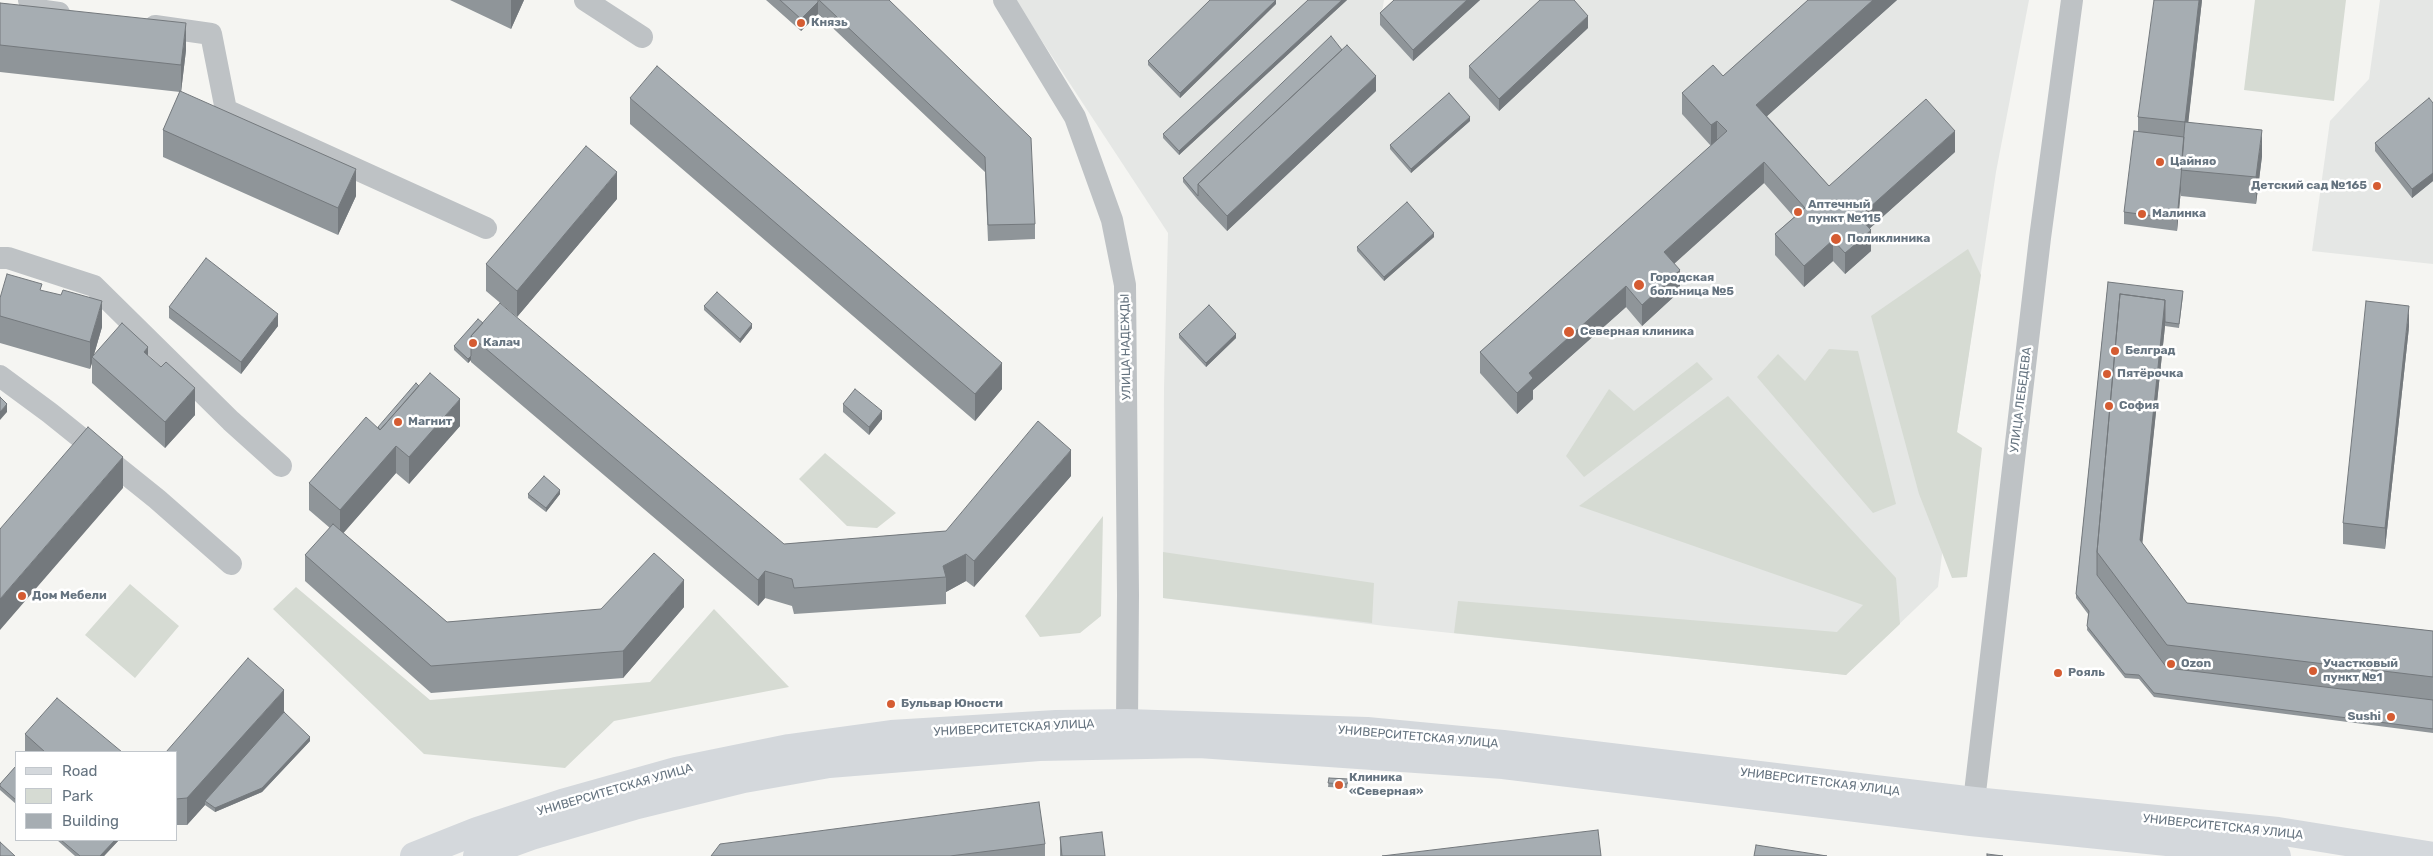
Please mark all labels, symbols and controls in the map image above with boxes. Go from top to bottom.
place label: Князь [811,16,848,30]
marker: Князь [795,17,807,29]
place label: Цайняо [2170,155,2216,169]
marker: Цайняо [2154,156,2166,168]
place label: Детский сад №165 [2251,179,2367,193]
marker: Детский сад №165 [2371,180,2383,192]
place label: Аптечный пункт №115 [1808,198,1881,226]
marker: Аптечный пункт №115 [1792,206,1804,218]
place label: Малинка [2152,207,2206,221]
marker: Малинка [2136,208,2148,220]
marker: Поликлиника [1829,232,1843,246]
place label: Поликлиника [1847,232,1930,246]
place label: Городская больница №5 [1650,271,1734,299]
marker: Городская больница №5 [1632,278,1646,292]
street label: УЛИЦА НАДЕЖДЫ [1118,294,1134,400]
marker: Северная клиника [1562,325,1576,339]
place label: Северная клиника [1580,325,1694,339]
place label: Калач [483,336,520,350]
marker: Калач [467,337,479,349]
place label: Белград [2125,344,2175,358]
marker: Белград [2109,345,2121,357]
street label: УЛИЦА ЛЕБЕДЕВА [2007,346,2035,454]
place label: Пятёрочка [2117,367,2183,381]
marker: Пятёрочка [2101,368,2113,380]
place label: София [2119,399,2159,413]
marker: София [2103,400,2115,412]
place label: Магнит [408,415,452,429]
marker: Магнит [392,416,404,428]
place label: Дом Мебели [32,589,107,603]
marker: Дом Мебели [16,590,28,602]
place label: Ozon [2181,657,2211,671]
place label: Участковый пункт №1 [2323,657,2398,685]
marker: Ozon [2165,658,2177,670]
marker: Участковый пункт №1 [2307,665,2319,677]
place label: Рояль [2068,666,2105,680]
marker: Рояль [2052,667,2064,679]
place label: Бульвар Юности [901,697,1003,711]
marker: Бульвар Юности [885,698,897,710]
place label: Sushi [2347,710,2381,724]
marker: Sushi [2385,711,2397,723]
street label: УНИВЕРСИТЕТСКАЯ УЛИЦА [933,717,1095,739]
street label: УНИВЕРСИТЕТСКАЯ УЛИЦА [1337,723,1499,751]
legend [15,751,178,841]
street label: УНИВЕРСИТЕТСКАЯ УЛИЦА [536,761,694,819]
text: Road [62,762,98,780]
street label: УНИВЕРСИТЕТСКАЯ УЛИЦА [1739,765,1901,799]
place label: Клиника «Северная» [1349,771,1423,799]
marker: Клиника «Северная» [1333,779,1345,791]
text: Park [62,787,93,805]
street label: УНИВЕРСИТЕТСКАЯ УЛИЦА [2142,811,2304,843]
text: Building [62,812,119,830]

